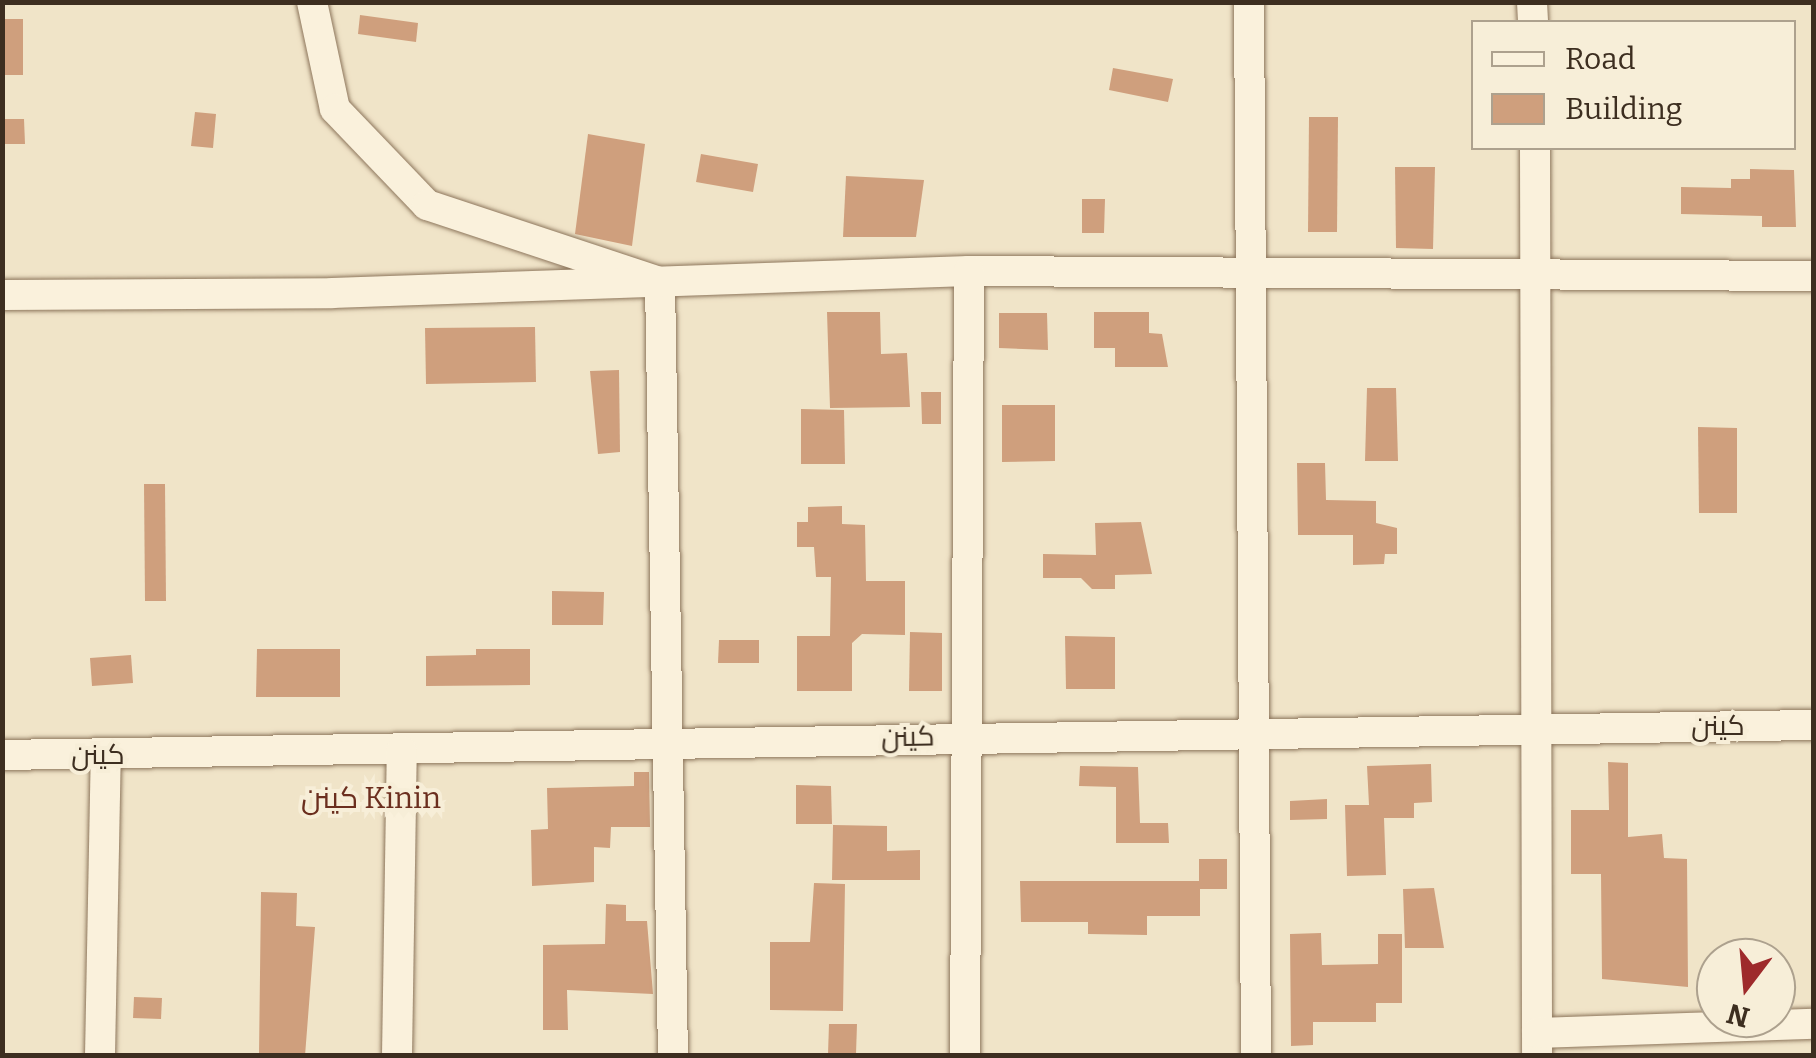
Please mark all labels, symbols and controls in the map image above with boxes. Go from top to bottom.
legend [1471,20,1796,150]
text: Road [1565,41,1636,77]
text: Building [1565,91,1683,127]
street label: كينن [1691,709,1745,743]
street label: كينن [881,720,935,754]
street label: كينن [71,738,125,772]
district label: كينن Kinin [301,780,441,816]
north arrow [1696,938,1796,1038]
text: N [1723,997,1753,1034]

